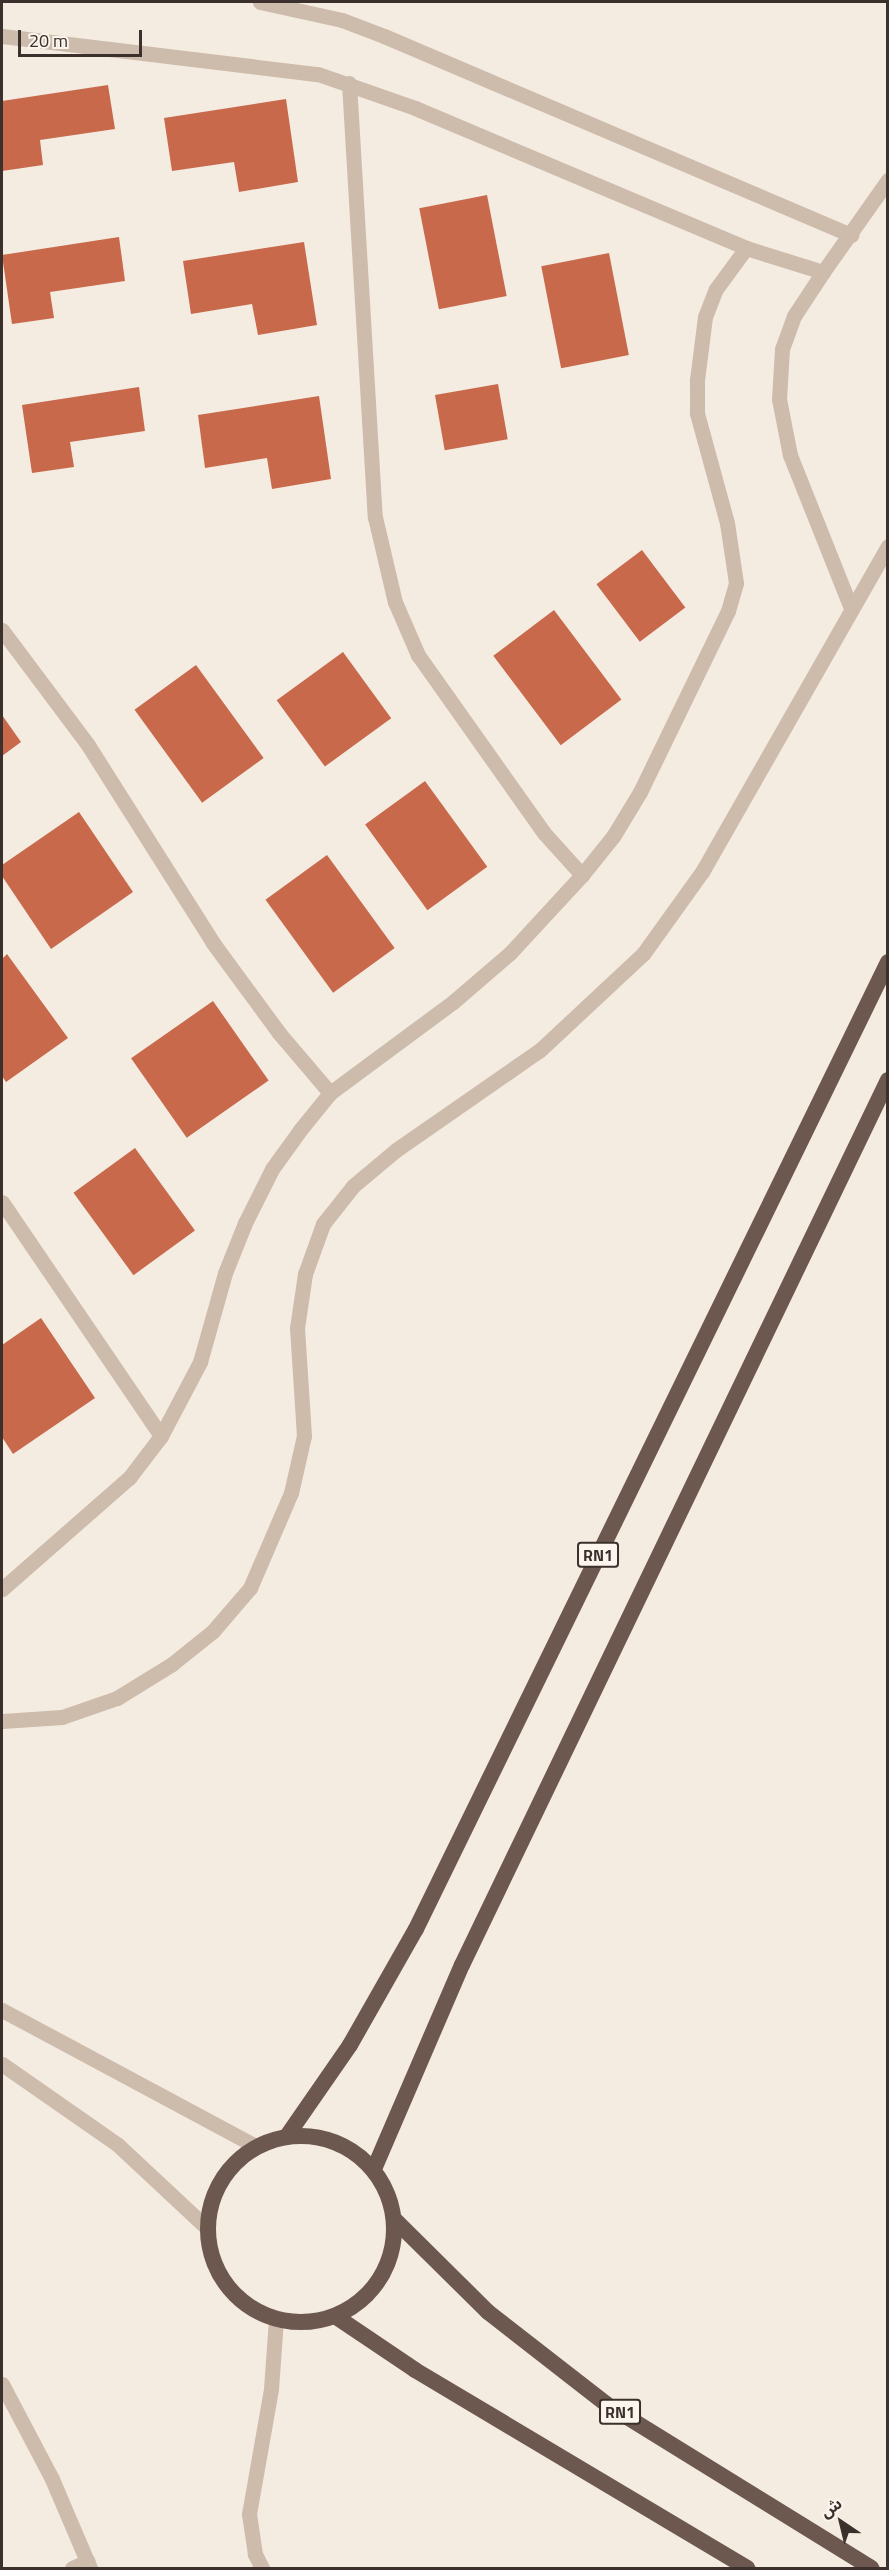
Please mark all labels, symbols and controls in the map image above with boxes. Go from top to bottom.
scale bar [21,18,146,56]
text: 20 m [29,27,68,54]
road number: RN1 [577,1542,619,1568]
road number: RN1 [599,2399,641,2425]
text: ش [815,2491,847,2523]
north arrow [811,2492,871,2552]

